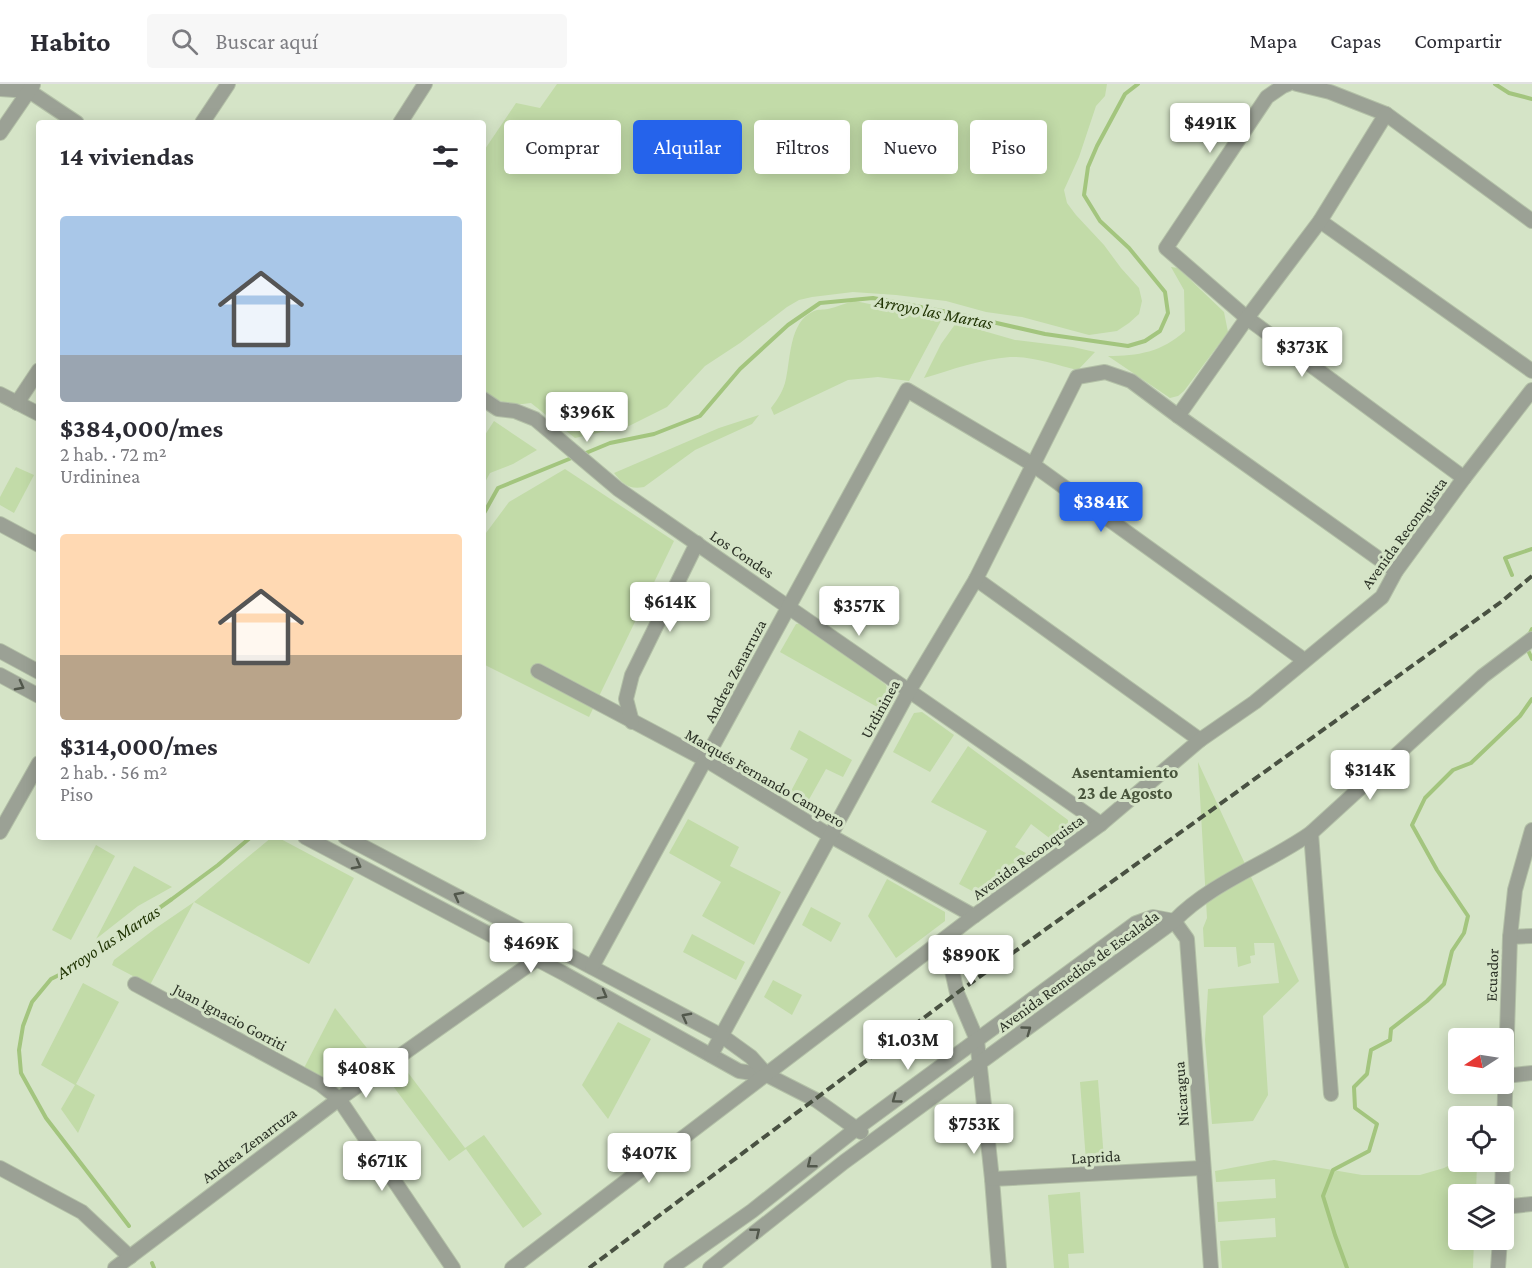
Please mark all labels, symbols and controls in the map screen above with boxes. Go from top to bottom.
search box [147,14,567,68]
icon: search [168,25,201,58]
text: Habito [30,26,111,57]
text: Buscar aquí [216,29,318,54]
text: Mapa [1249,29,1297,53]
text: Capas [1330,29,1381,53]
text: Compartir [1414,29,1502,53]
pin: $491K [1168,103,1252,154]
text: $491K [1184,111,1236,133]
chip: Comprar [504,120,621,174]
chip: Alquilar [633,120,742,174]
chip: Filtros [754,120,850,174]
chip: Nuevo [862,120,958,174]
chip: Piso [970,120,1047,174]
icon: filters [429,140,462,173]
text: 14 viviendas [60,142,194,171]
icon: home [207,255,315,363]
water label: Arroyo las Martas [872,291,995,333]
pin: $373K [1260,327,1344,378]
text: $373K [1276,335,1328,357]
pin: $396K [545,392,629,443]
text: $396K [560,400,614,422]
text: $384,000/mes [60,414,223,443]
text: 2 hab. · 72 m² [60,443,167,465]
text: Urdininea [60,465,140,487]
street label: Avenida Reconquista [1358,474,1451,592]
pin: $384K [1059,482,1143,533]
text: $384K [1074,490,1128,512]
street label: Los Condes [707,527,777,581]
icon: home [207,573,315,681]
pin: $614K [628,582,712,633]
pin: $357K [817,586,901,637]
text: $614K [644,590,696,612]
text: $357K [833,594,885,616]
street label: Andrea Zenarruza [701,616,770,725]
street label: Urdininea [857,676,903,741]
one-way arrow [13,679,24,690]
street label: Marqués Fernando Campero [682,725,848,832]
text: $314,000/mes [60,732,218,761]
pin: $314K [1328,750,1412,801]
text: $314K [1345,758,1395,780]
text: 2 hab. · 56 m² [60,761,167,783]
district label: Asentamiento 23 de Agosto [1071,762,1178,803]
text: Piso [60,783,93,805]
street label: Avenida Reconquista [969,811,1088,904]
one-way arrow [350,858,361,869]
one-way arrow [454,892,464,903]
water label: Arroyo las Martas [52,901,164,983]
street label: Avenida Remedios de Escalada [994,906,1162,1035]
pin: $469K [489,923,573,974]
text: $469K [504,931,558,953]
pin: $890K [929,935,1013,986]
text: $890K [942,943,1000,965]
street label: Ecuador [1483,948,1501,1002]
street label: Juan Ignacio Gorriti [168,979,290,1055]
one-way arrow [597,988,607,999]
one-way arrow [682,1013,692,1024]
pin: $1.03M [859,1020,957,1071]
one-way arrow [1020,1026,1031,1037]
text: $1.03M [877,1028,939,1050]
north arrow [1448,1028,1514,1094]
map controls [1448,1028,1514,1250]
pin: $408K [324,1048,408,1099]
text: $408K [337,1056,395,1078]
street label: Nicaragua [1170,1060,1193,1127]
one-way arrow [891,1092,902,1103]
street label: Andrea Zenarruza [198,1103,300,1186]
pin: $753K [932,1104,1016,1155]
button: locate [1448,1106,1514,1172]
text: $753K [948,1112,1000,1134]
pin: $407K [607,1133,691,1184]
pin: $671K [340,1141,424,1192]
text: $407K [622,1141,676,1163]
street label: Laprida [1071,1147,1122,1168]
text: $671K [357,1149,407,1171]
one-way arrow [807,1157,818,1168]
button: layers [1448,1184,1514,1250]
one-way arrow [749,1229,760,1240]

